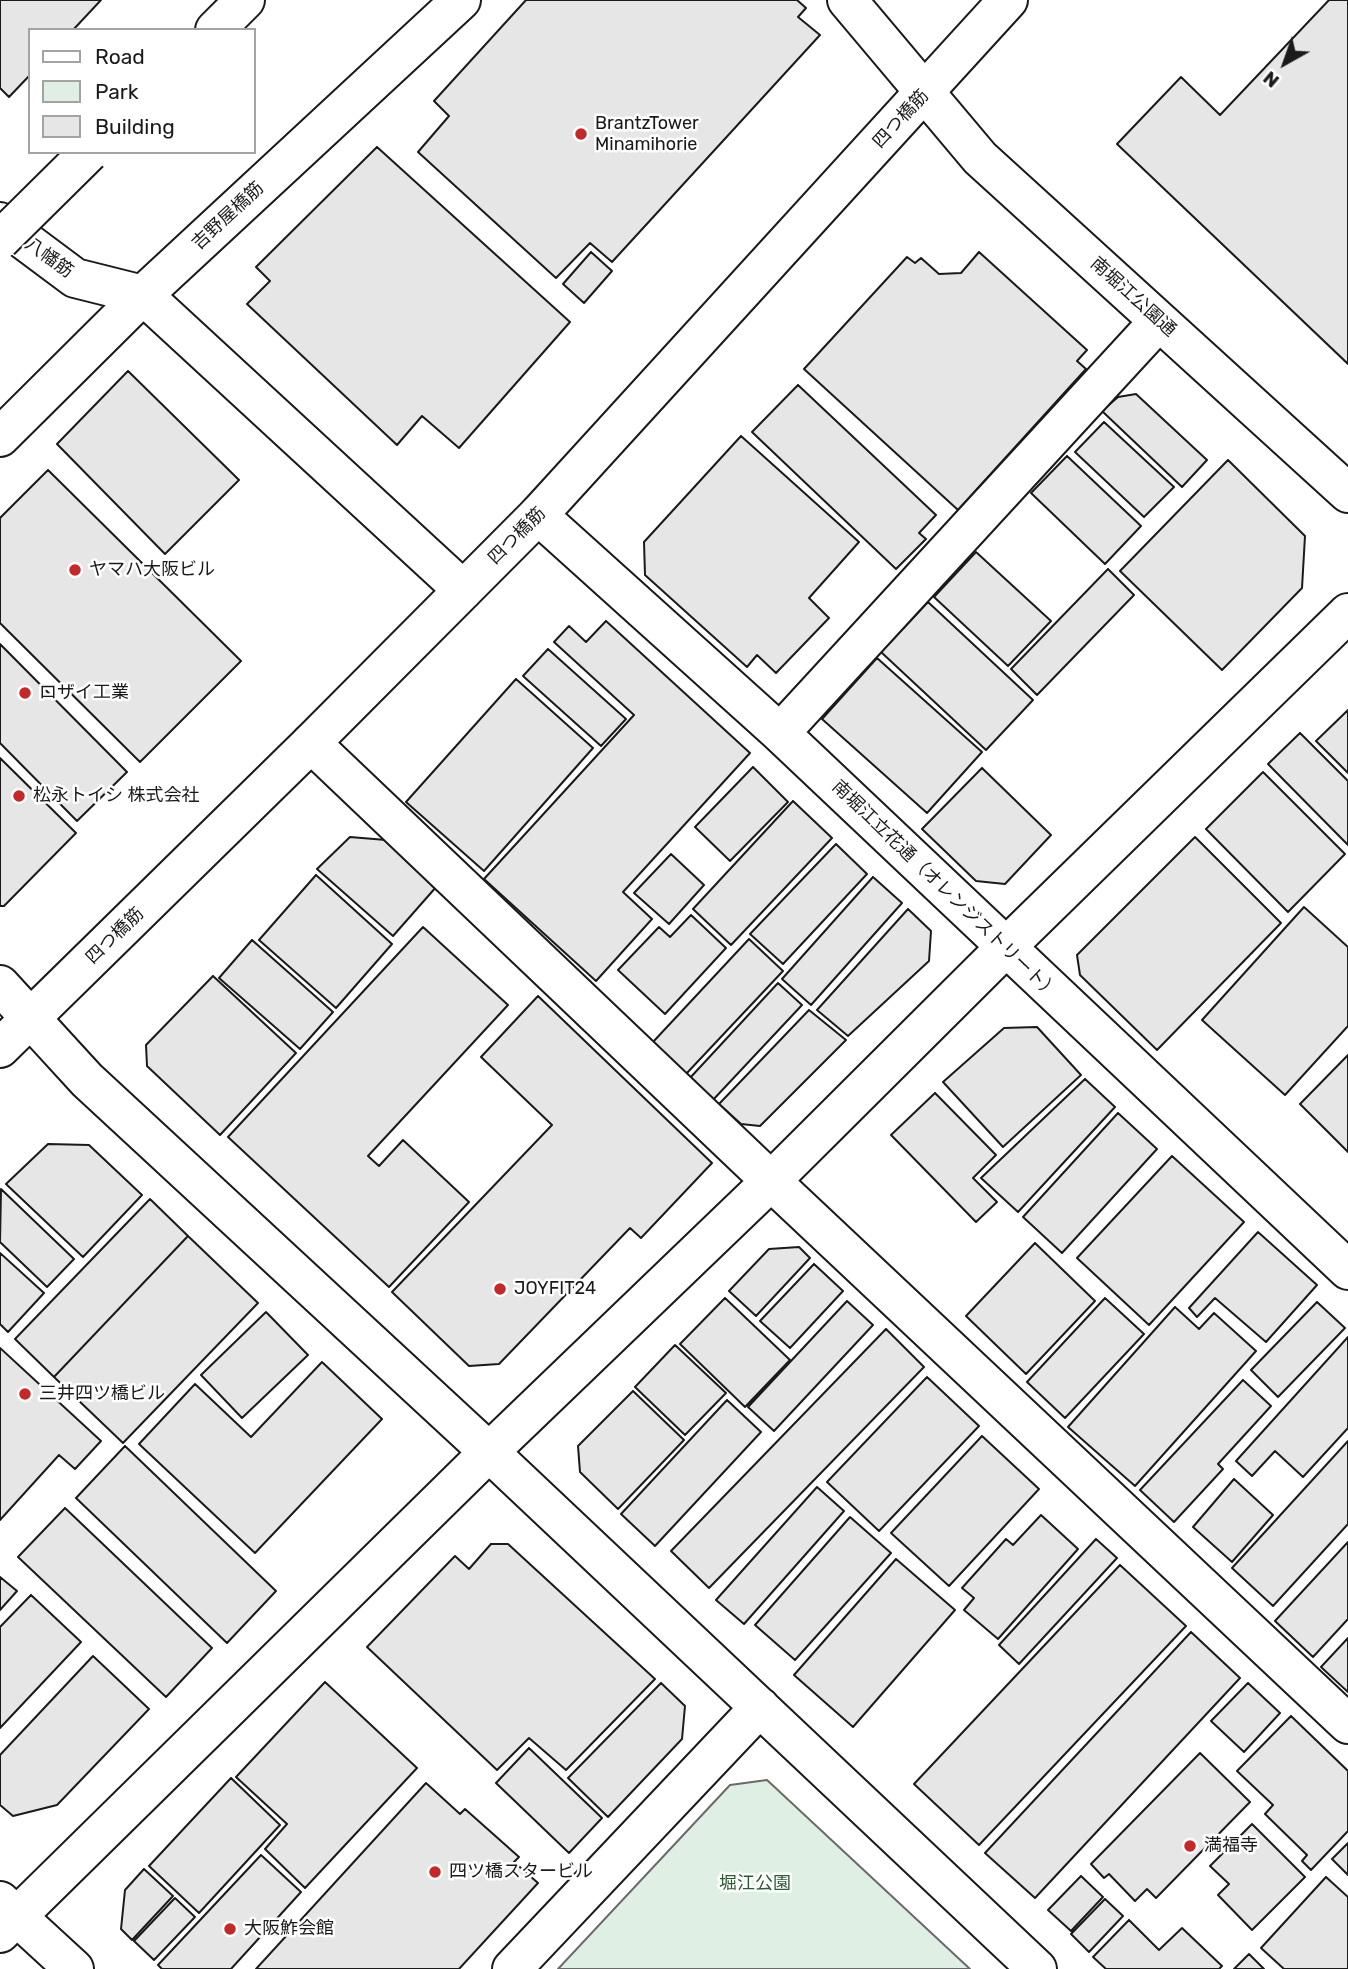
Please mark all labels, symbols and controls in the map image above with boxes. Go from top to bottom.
legend [28,28,256,154]
north arrow [1250,28,1320,98]
text: Road [95,44,145,69]
text: N [1259,66,1284,93]
text: Park [95,79,139,104]
street label: 四つ橋筋 [869,85,933,153]
place label: BrantzTower Minamihorie [595,113,699,156]
text: Building [95,114,175,139]
marker: BrantzTower Minamihorie [573,126,589,142]
street label: 吉野屋橋筋 [188,177,268,255]
street label: 八幡筋 [21,233,77,283]
street label: 南堀江公園通 [1086,253,1180,341]
street label: 四つ橋筋 [484,503,550,569]
place label: ヤマハ大阪ビル [89,559,215,581]
marker: ヤマハ大阪ビル [67,562,83,578]
place label: ロザイ工業 [39,682,129,704]
marker: ロザイ工業 [17,685,33,701]
street label: 南堀江立花通（オレンジストリート） [827,776,1063,1004]
place label: 松永トイシ 株式会社 [33,785,199,807]
marker: 松永トイシ 株式会社 [11,788,27,804]
street label: 四つ橋筋 [82,903,148,969]
place label: JOYFIT24 [514,1278,596,1300]
marker: JOYFIT24 [492,1281,508,1297]
place label: 三井四ツ橋ビル [39,1383,165,1405]
marker: 三井四ツ橋ビル [17,1386,33,1402]
place label: 満福寺 [1204,1835,1258,1857]
marker: 満福寺 [1182,1838,1198,1854]
place label: 四ツ橋スタービル [449,1861,593,1883]
marker: 四ツ橋スタービル [427,1864,443,1880]
park label: 堀江公園 [719,1873,791,1895]
place label: 大阪鮓会館 [244,1918,334,1940]
marker: 大阪鮓会館 [222,1921,238,1937]

